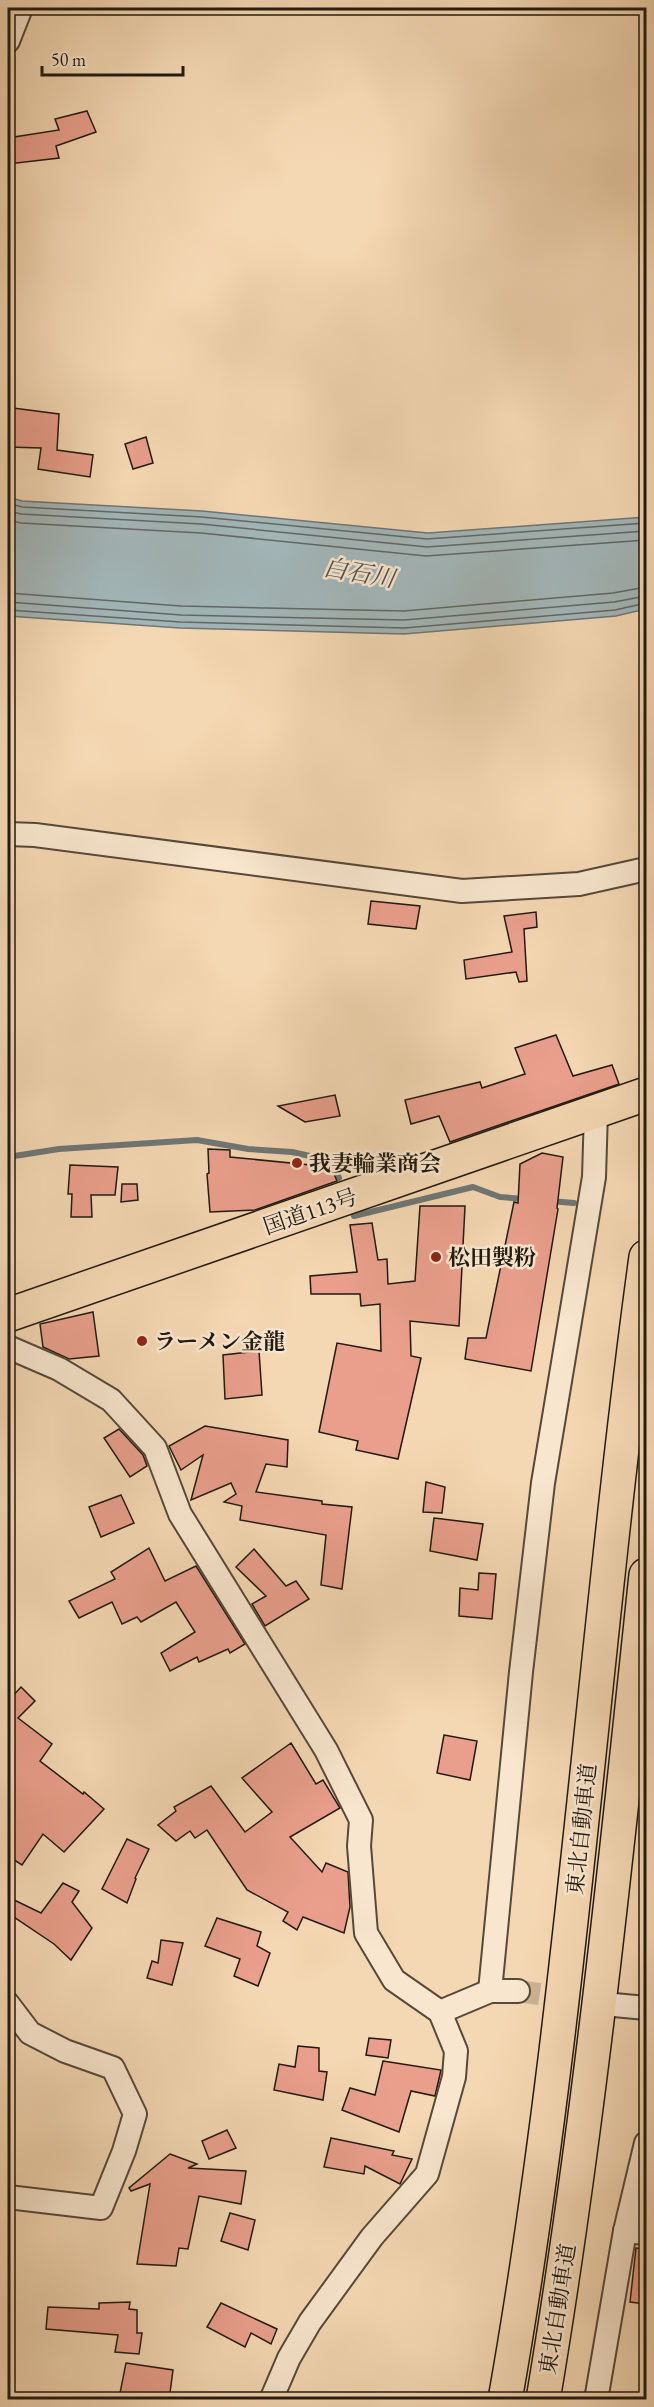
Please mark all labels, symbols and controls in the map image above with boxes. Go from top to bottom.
scale bar [42,39,183,77]
text: 50 m [51,48,86,71]
water label: 白石川 [321,551,400,595]
place label: 我妻輪業商会 [309,1149,441,1178]
marker: 我妻輪業商会 [290,1156,304,1170]
street label: 国道113号 [259,1182,361,1241]
place label: 松田製粉 [448,1243,536,1272]
marker: 松田製粉 [429,1250,443,1264]
place label: ラーメン金龍 [154,1327,285,1356]
marker: ラーメン金龍 [135,1334,149,1348]
street label: 東北自動車道 [560,1762,603,1896]
street label: 東北自動車道 [533,2242,582,2377]

